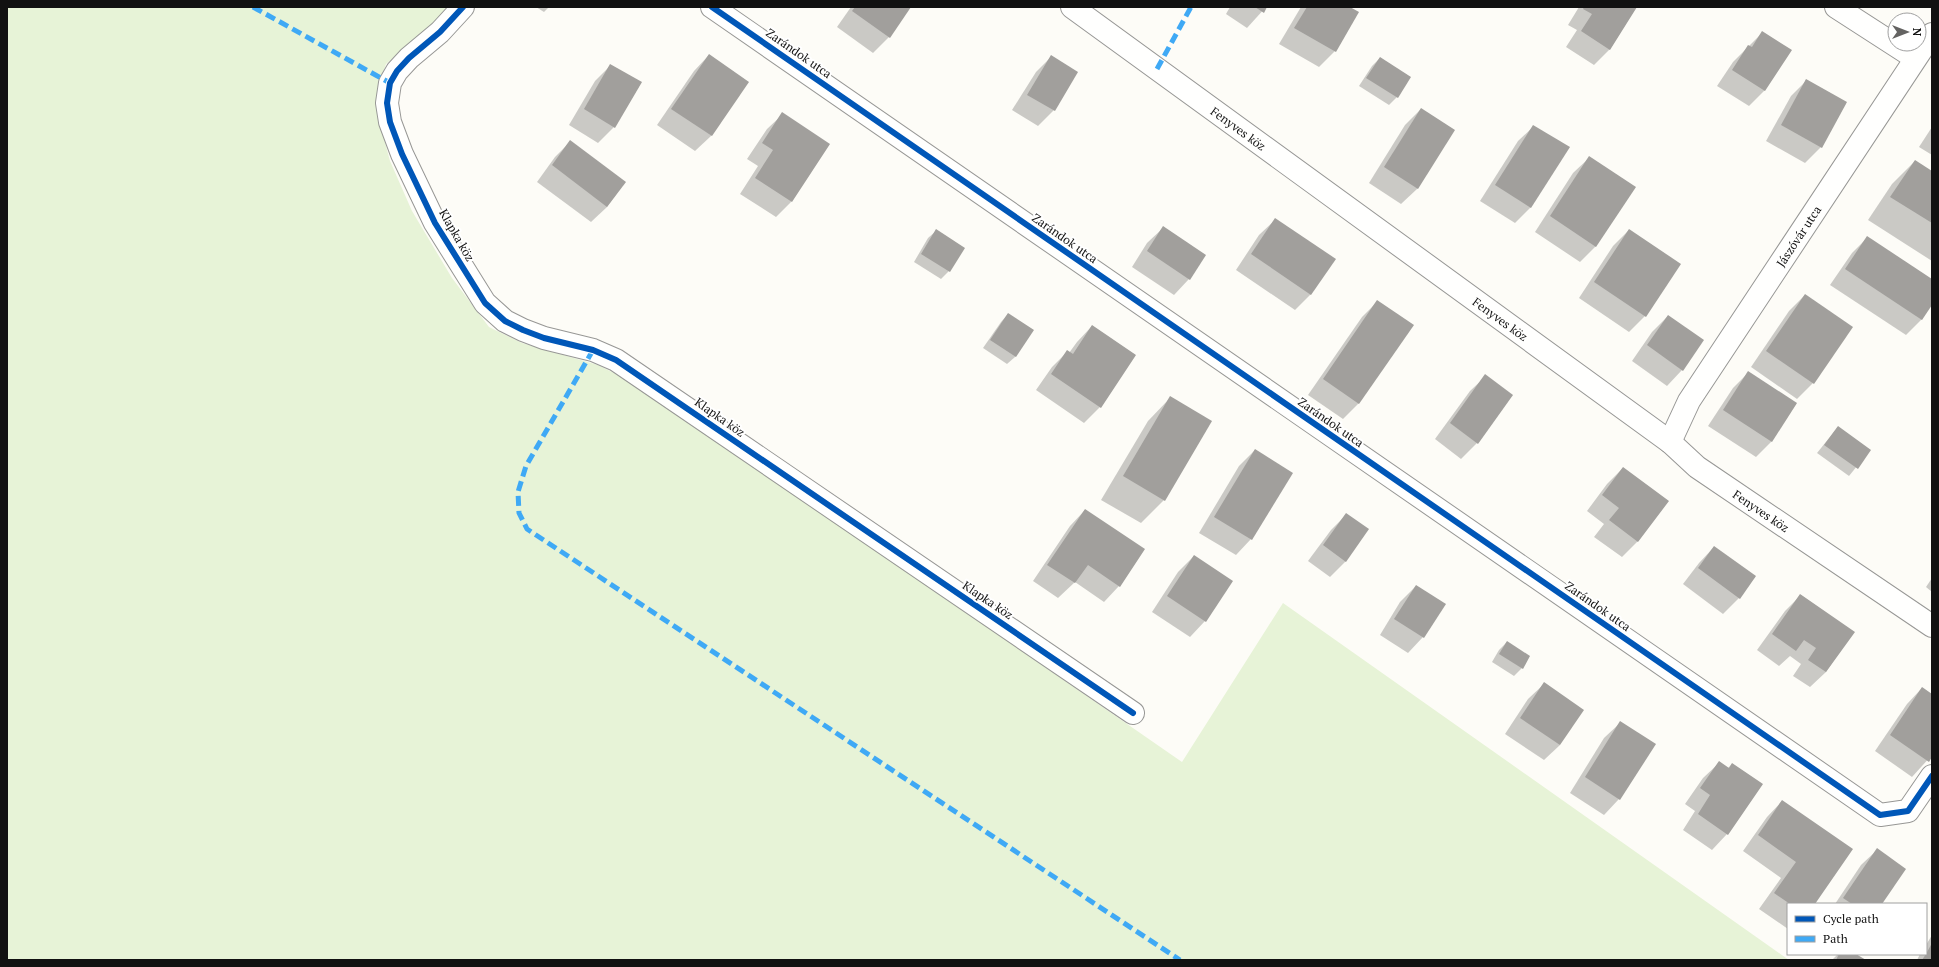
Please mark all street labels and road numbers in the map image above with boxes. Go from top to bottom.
street label: Zarándok utca [763,25,835,81]
street label: Fenyves köz [1208,103,1269,153]
street label: Jászóvár utca [1773,203,1824,269]
street label: Klapka köz [436,206,478,264]
street label: Zarándok utca [1029,210,1101,266]
street label: Fenyves köz [1470,294,1531,344]
street label: Klapka köz [692,394,748,440]
street label: Zarándok utca [1295,394,1367,450]
street label: Fenyves köz [1730,486,1792,535]
street label: Klapka köz [960,578,1016,622]
street label: Zarándok utca [1562,578,1634,634]

